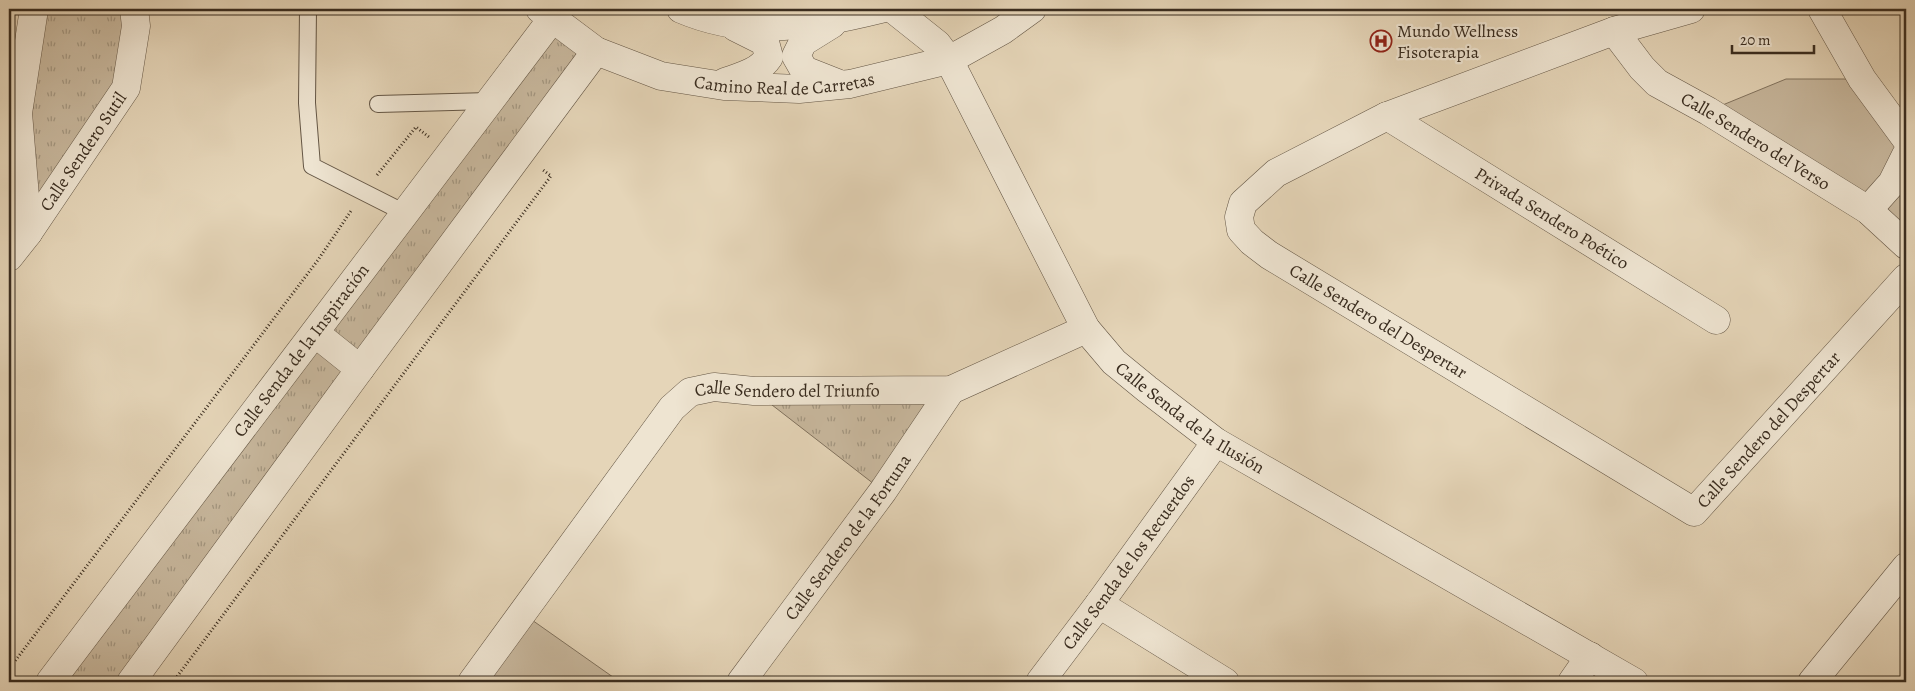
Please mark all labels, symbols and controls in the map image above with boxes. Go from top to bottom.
place label: Mundo Wellness Fisoterapia [1397,19,1518,64]
scale bar [1732,22,1815,54]
hospital icon: Mundo Wellness Fisoterapia [1369,29,1393,53]
text: 20 m [1740,30,1771,50]
street label: Camino Real de Carretas [692,66,877,101]
street label: Calle Sendero del Verso [1677,86,1835,196]
street label: Calle Sendero Sutil [34,87,132,216]
street label: Privada Sendero Poético [1470,161,1634,275]
street label: Calle Sendero del Despertar [1285,258,1472,384]
street label: Calle Senda de la Inspiración [228,259,375,442]
street label: Calle Sendero del Despertar [1691,346,1846,513]
street label: Calle Senda de la Ilusión [1111,356,1269,479]
street label: Calle Sendero del Triunfo [692,375,880,403]
street label: Calle Sendero de la Fortuna [779,449,917,625]
street label: Calle Senda de los Recuerdos [1057,470,1200,655]

